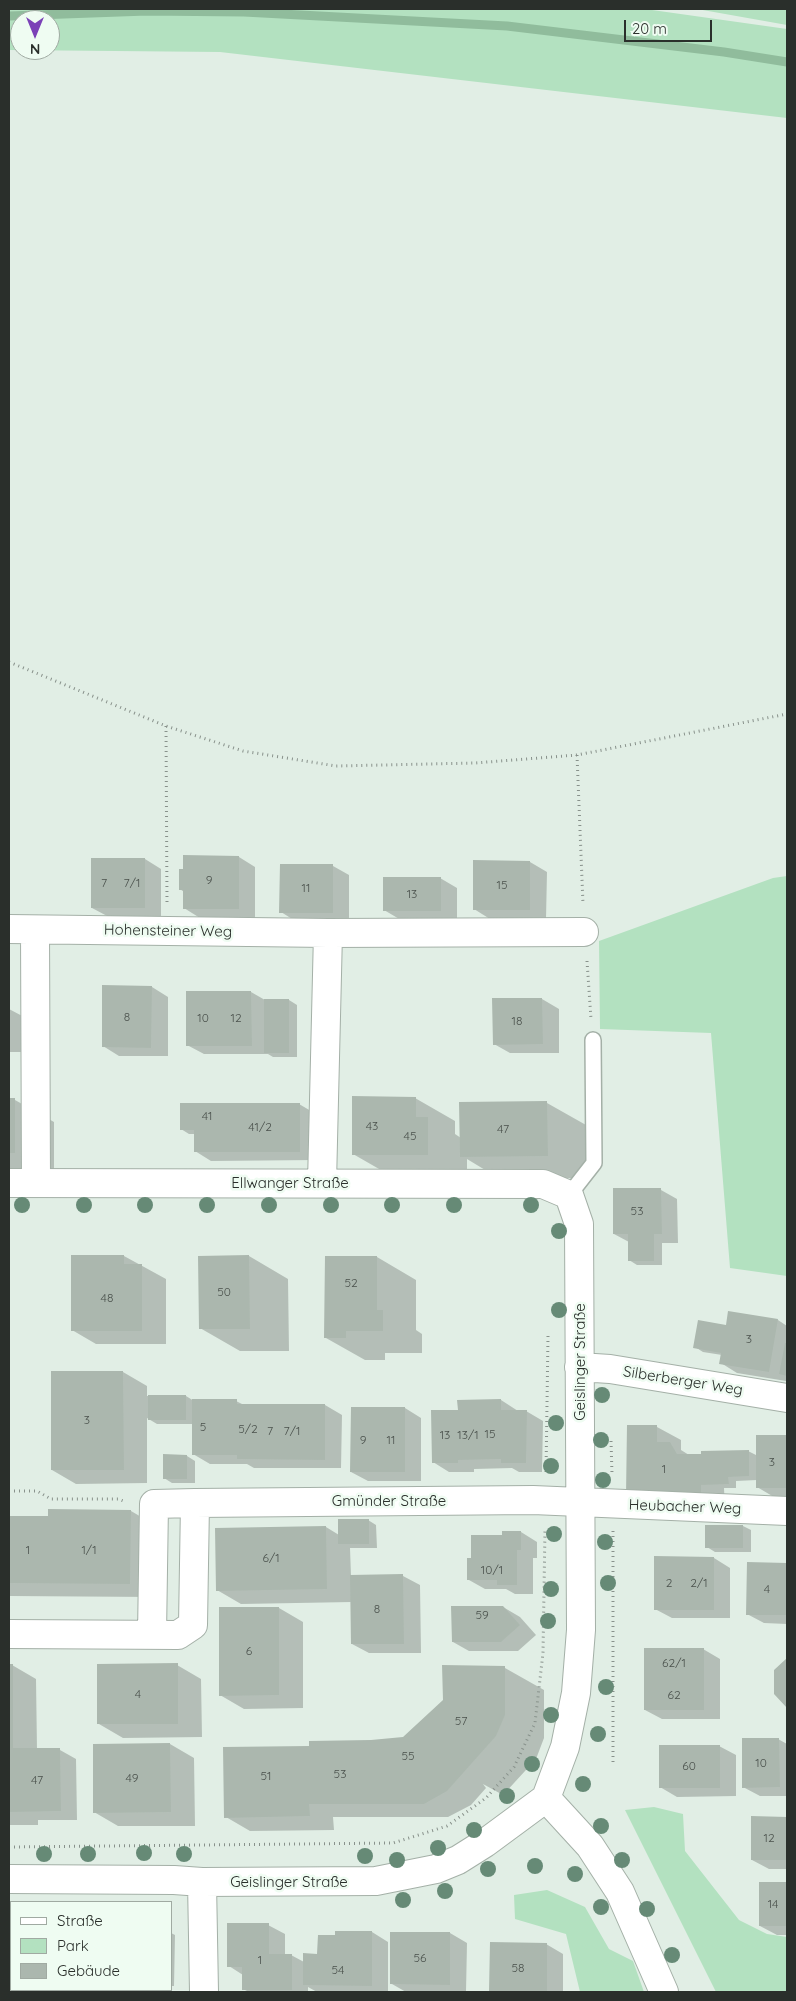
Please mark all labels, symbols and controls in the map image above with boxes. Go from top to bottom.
north arrow [10,10,60,60]
scale bar [626,10,714,42]
text: 20 m [632,19,667,38]
text: N [30,40,40,58]
house number: 9 [206,873,212,887]
house number: 7 [101,876,107,890]
house number: 7/1 [124,876,140,890]
house number: 15 [497,878,507,892]
house number: 11 [302,881,310,895]
house number: 13 [407,887,417,901]
street label: Hohensteiner Weg [104,921,232,941]
house number: 8 [124,1010,130,1024]
house number: 10 [197,1011,209,1025]
house number: 12 [230,1011,242,1025]
house number: 18 [512,1014,522,1028]
house number: 41 [202,1109,212,1123]
house number: 43 [366,1119,378,1133]
house number: 41/2 [248,1120,272,1134]
house number: 47 [497,1122,509,1136]
house number: 45 [404,1129,416,1143]
street label: Ellwanger Straße [231,1174,349,1192]
house number: 53 [631,1204,643,1218]
house number: 52 [344,1276,358,1290]
house number: 50 [217,1285,231,1299]
house number: 48 [101,1291,113,1305]
street label: Geislinger Straße [571,1303,589,1421]
house number: 3 [746,1332,752,1346]
street label: Silberberger Weg [622,1363,744,1399]
house number: 3 [84,1413,90,1427]
house number: 5 [200,1420,206,1434]
house number: 5/2 [238,1422,258,1436]
house number: 7 [267,1424,273,1438]
house number: 7/1 [284,1424,300,1438]
house number: 15 [485,1427,495,1441]
house number: 13 [440,1428,450,1442]
house number: 13/1 [457,1428,479,1442]
house number: 9 [360,1433,366,1447]
house number: 11 [387,1433,395,1447]
house number: 3 [769,1455,775,1469]
house number: 1 [662,1462,666,1476]
street label: Gmünder Straße [332,1492,446,1510]
street label: Heubacher Weg [628,1496,742,1518]
house number: 1 [26,1543,30,1557]
house number: 1/1 [81,1543,97,1557]
house number: 6/1 [262,1551,280,1565]
house number: 10/1 [481,1563,503,1577]
house number: 2 [666,1576,672,1590]
house number: 2/1 [690,1576,708,1590]
house number: 4 [764,1582,770,1596]
house number: 8 [374,1602,380,1616]
house number: 59 [475,1608,489,1622]
house number: 6 [246,1644,252,1658]
house number: 62/1 [662,1656,686,1670]
house number: 4 [135,1687,141,1701]
house number: 62 [667,1688,681,1702]
house number: 57 [455,1714,467,1728]
house number: 55 [401,1749,415,1763]
house number: 10 [755,1756,767,1770]
house number: 60 [682,1759,696,1773]
house number: 53 [334,1767,346,1781]
house number: 51 [261,1769,271,1783]
house number: 49 [126,1771,138,1785]
house number: 47 [31,1773,43,1787]
house number: 12 [763,1831,775,1845]
street label: Geislinger Straße [230,1873,348,1891]
house number: 14 [768,1897,778,1911]
legend [10,1901,172,1991]
text: Straße [57,1911,103,1930]
text: Park [57,1936,89,1955]
house number: 56 [414,1951,426,1965]
house number: 1 [258,1953,262,1967]
text: Gebäude [57,1961,120,1980]
house number: 58 [511,1961,525,1975]
house number: 54 [332,1963,344,1977]

